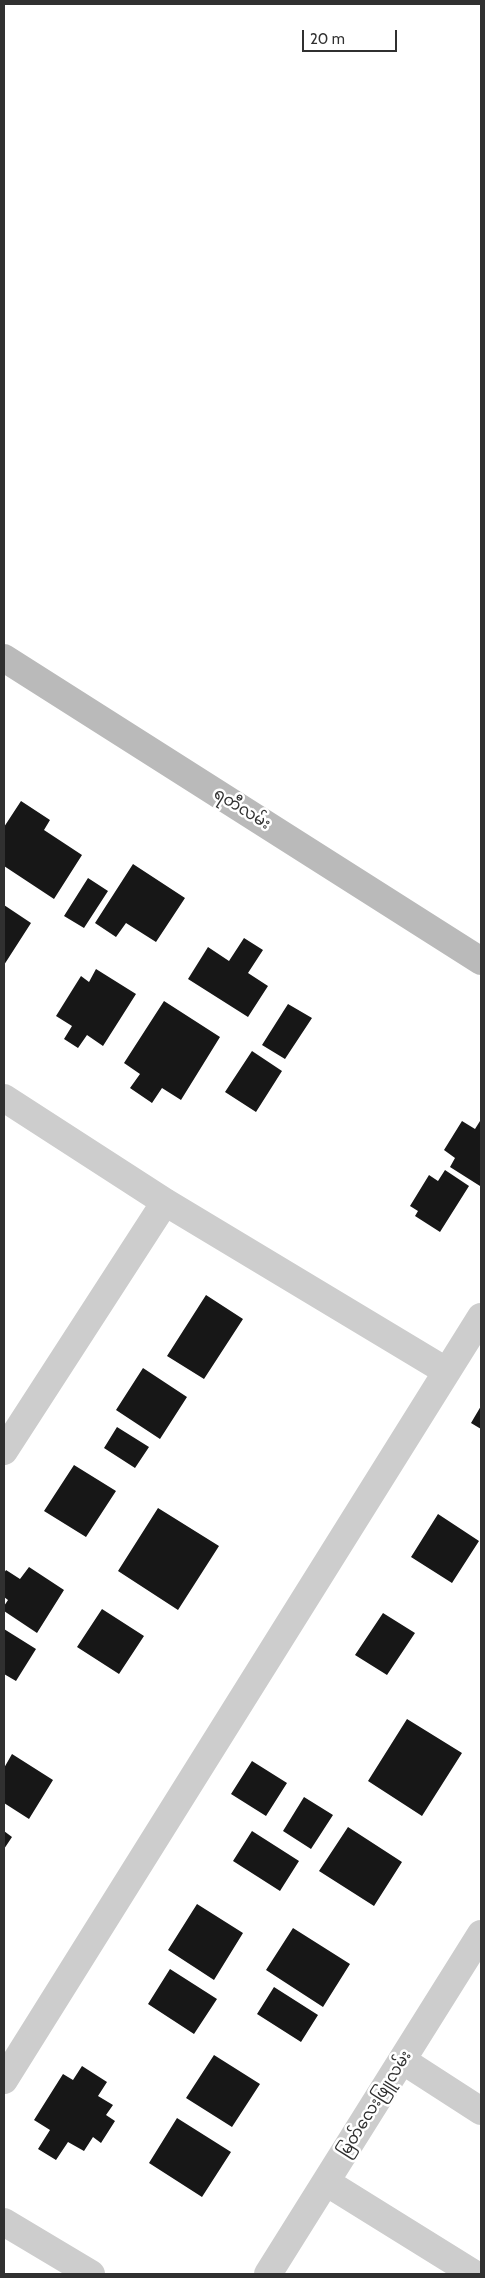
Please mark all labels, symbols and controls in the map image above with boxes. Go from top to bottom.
scale bar [305,20,400,52]
text: 20 m [310,30,345,48]
street label: ရတီလမ်း [210,784,274,834]
street label: မြတ်လေးဖြူလမ်း [335,2047,415,2161]

